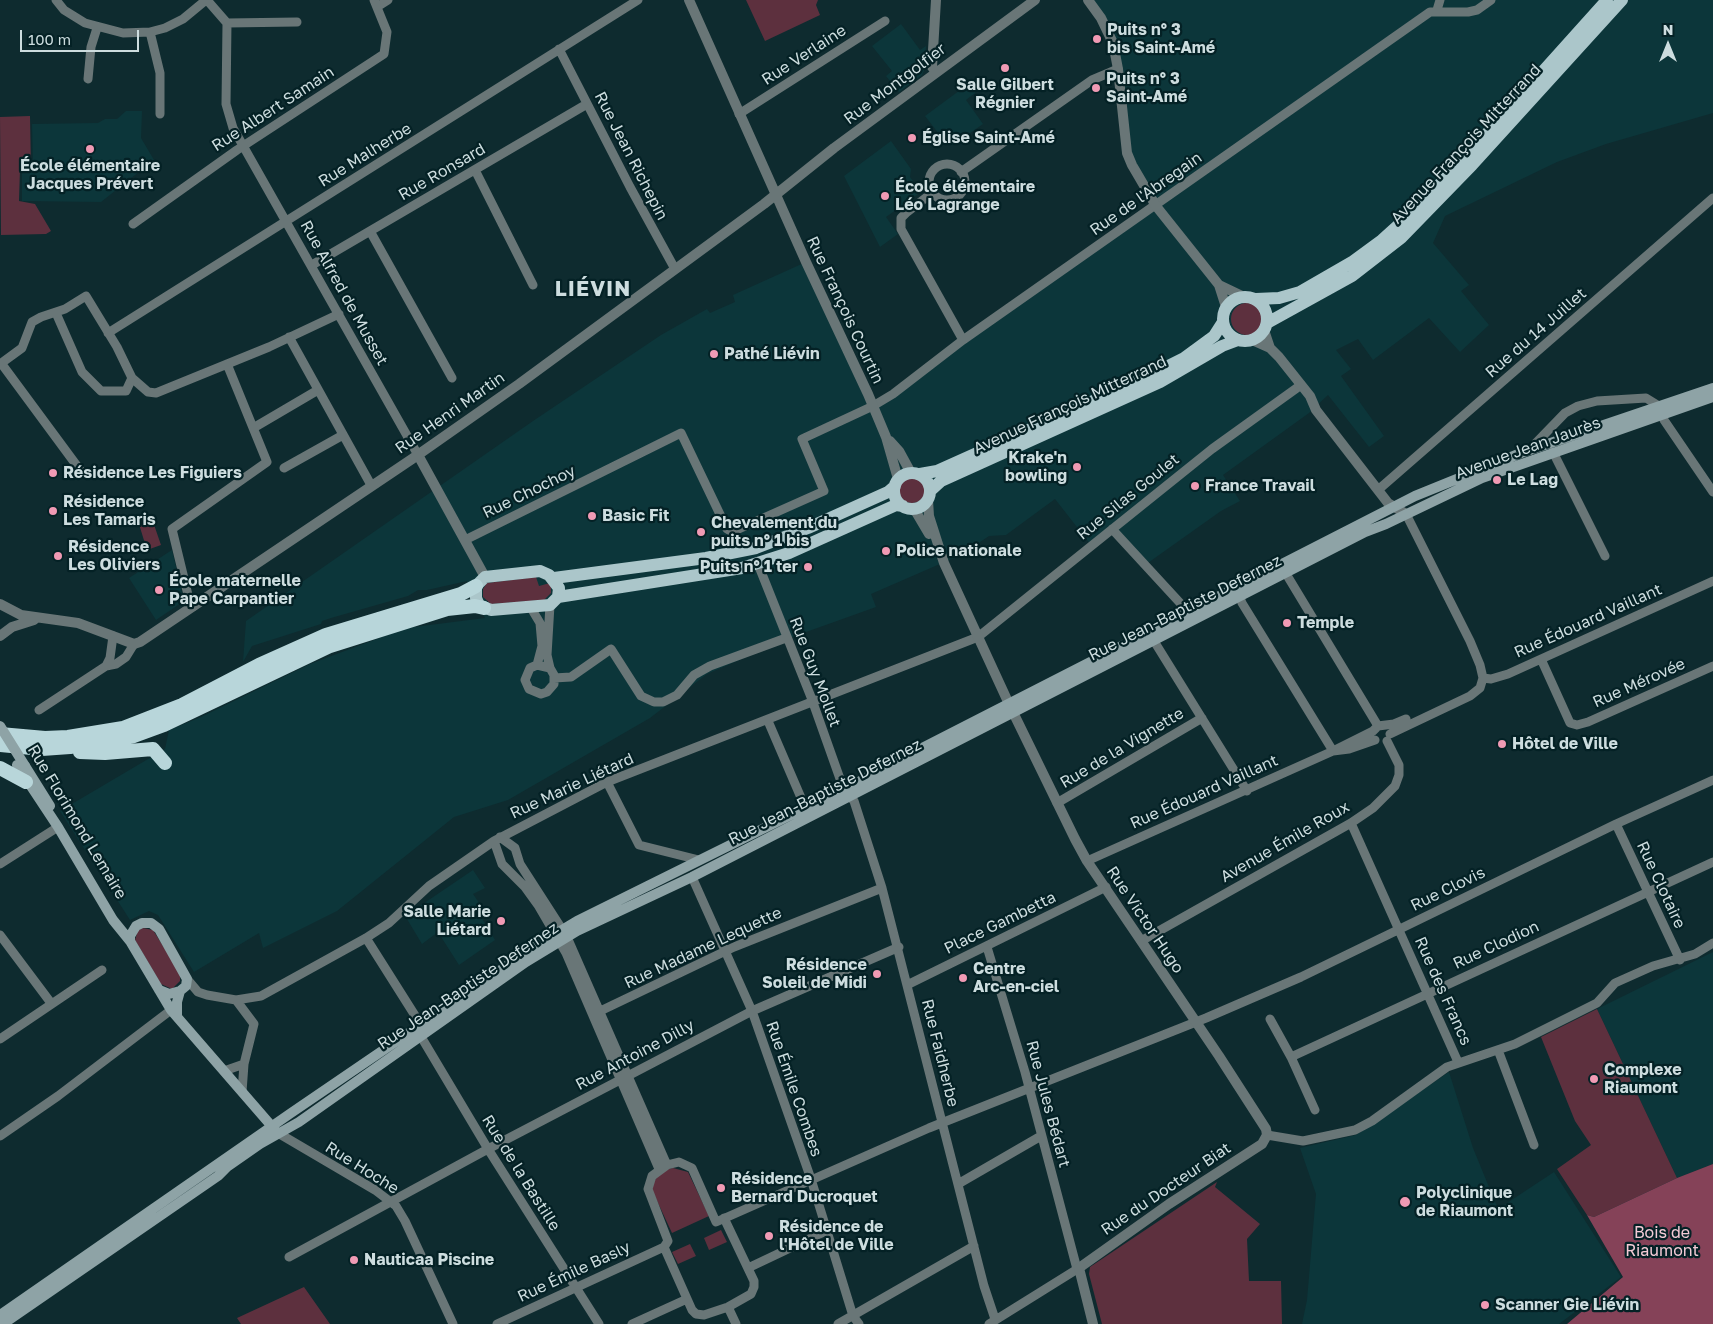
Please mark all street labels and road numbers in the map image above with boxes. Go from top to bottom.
street label: Rue Verlaine [758,21,850,89]
street label: Rue Montgolfier [840,39,950,129]
street label: Avenue François Mitterrand [1387,60,1545,228]
street label: Rue Albert Samain [208,62,338,156]
street label: Rue Jean Richepin [590,89,672,223]
street label: Rue Malherbe [315,119,415,191]
street label: Rue Ronsard [395,139,489,205]
street label: Rue de l'Abregain [1086,148,1206,240]
street label: Rue Alfred de Musset [296,217,392,369]
street label: Rue François Courtin [802,233,888,387]
street label: Rue du 14 Juillet [1482,284,1590,382]
street label: Avenue François Mitterrand [970,352,1170,458]
street label: Rue Henri Martin [392,368,508,458]
street label: Avenue Jean Jaurès [1453,413,1603,483]
street label: Rue Silas Goulet [1073,450,1183,544]
street label: Rue Chochoy [480,461,578,523]
street label: Rue Jean-Baptiste Defernez [1085,551,1285,665]
street label: Rue Édouard Vaillant [1511,580,1665,662]
street label: Rue Guy Mollet [785,614,845,730]
street label: Rue Mérovée [1590,654,1688,712]
street label: Rue de la Vignette [1057,704,1187,792]
street label: Rue Jean-Baptiste Defernez [725,735,925,849]
street label: Rue Florimond Lemaire [23,741,131,903]
street label: Rue Marie Liétard [507,749,637,823]
street label: Rue Édouard Vaillant [1127,751,1281,833]
street label: Avenue Émile Roux [1217,797,1353,887]
street label: Rue Clotaire [1632,838,1690,932]
street label: Rue Victor Hugo [1102,863,1188,977]
street label: Rue Clovis [1408,863,1488,915]
street label: Place Gambetta [941,888,1059,958]
street label: Rue Madame Lequette [621,903,785,993]
street label: Rue Clodion [1450,917,1542,973]
street label: Rue Jean-Baptiste Defernez [374,918,562,1054]
street label: Rue des Francs [1410,934,1476,1048]
street label: Rue Faidherbe [917,997,963,1109]
street label: Rue Antoine Dilly [572,1016,698,1094]
street label: Rue Émile Combes [762,1019,826,1159]
street label: Rue Jules Bédart [1022,1038,1074,1170]
street label: Rue de la Bastille [478,1111,564,1235]
street label: Rue Hoche [322,1138,402,1198]
street label: Rue du Docteur Biat [1097,1138,1235,1240]
street label: Rue Émile Basly [515,1238,633,1306]

